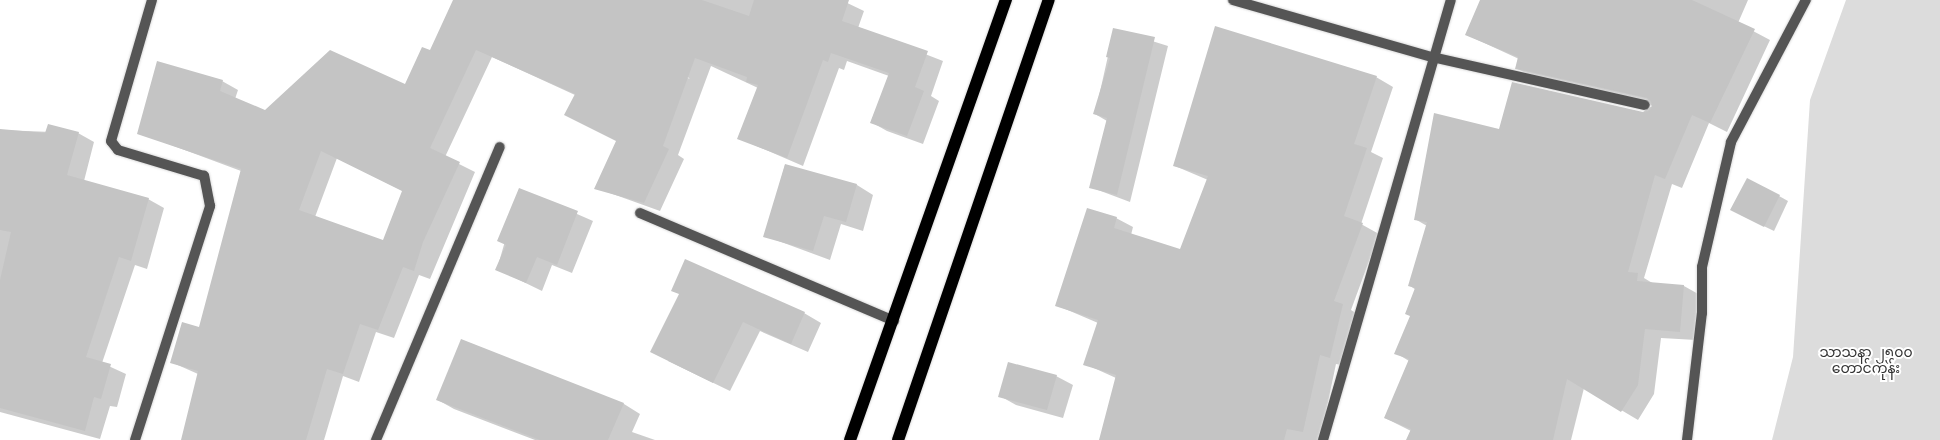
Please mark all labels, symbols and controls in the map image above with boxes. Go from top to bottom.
park label: သာသနာ ၂၅၀၀ တောင်ကုန်း [1819,345,1913,378]

